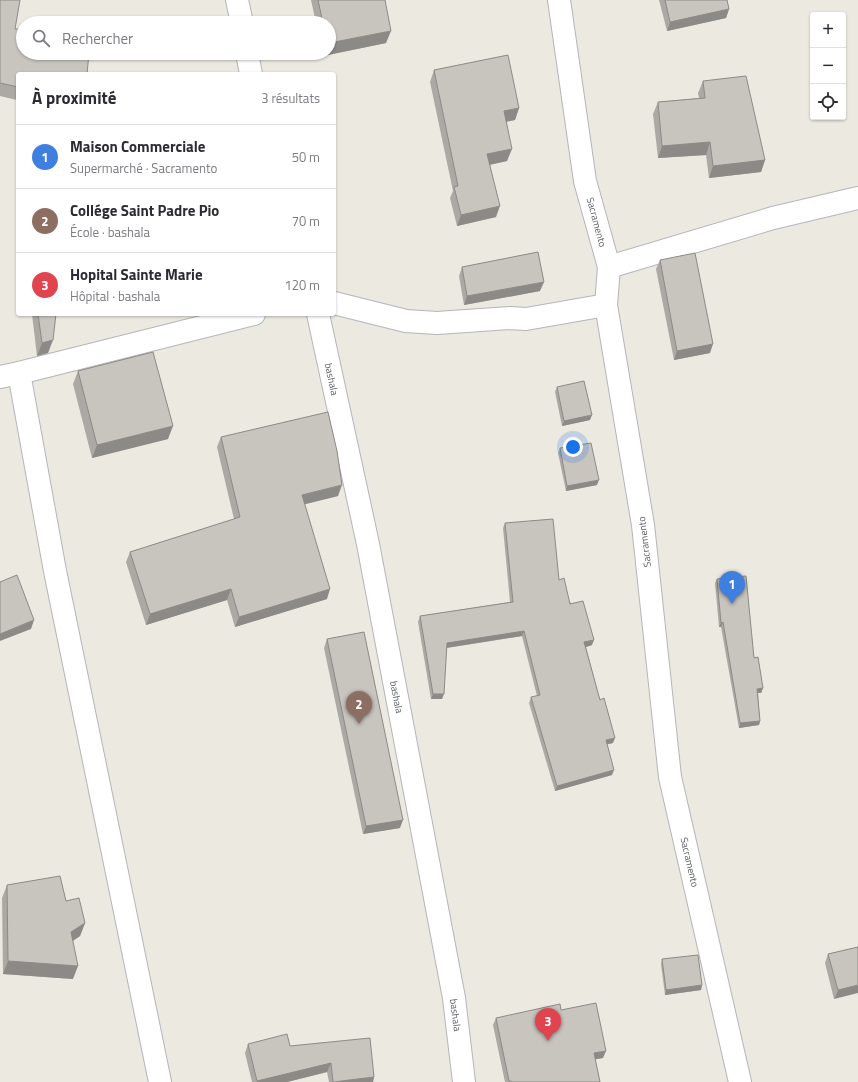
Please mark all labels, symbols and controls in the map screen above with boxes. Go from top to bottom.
map controls [810,12,846,120]
button: + [810,12,846,48]
search box [16,16,336,60]
icon: search [30,27,52,49]
text: Rechercher [62,27,133,50]
button: − [810,48,846,84]
button: locate [810,84,846,120]
text: À proximité [32,85,116,111]
text: 3 résultats [261,88,320,108]
text: Maison Commerciale [70,135,205,158]
text: 1 [41,147,49,167]
text: 50 m [292,147,320,167]
text: Supermarché · Sacramento [70,158,217,178]
street label: Sacramento [583,196,610,249]
text: Collége Saint Padre Pio [70,199,219,222]
text: 2 [41,211,49,231]
text: 70 m [292,211,320,231]
text: École · bashala [70,222,150,242]
text: Hopital Sainte Marie [70,263,203,286]
text: 3 [41,275,49,295]
text: 120 m [284,275,320,295]
text: Hôpital · bashala [70,286,160,306]
street label: bashala [321,362,342,397]
your location [563,437,583,457]
street label: Sacramento [634,516,655,568]
pin: 1 [719,571,745,604]
street label: bashala [386,680,407,715]
pin: 2 [346,691,372,724]
street label: Sacramento [676,836,703,889]
street label: bashala [446,998,465,1032]
pin: 3 [535,1008,561,1041]

